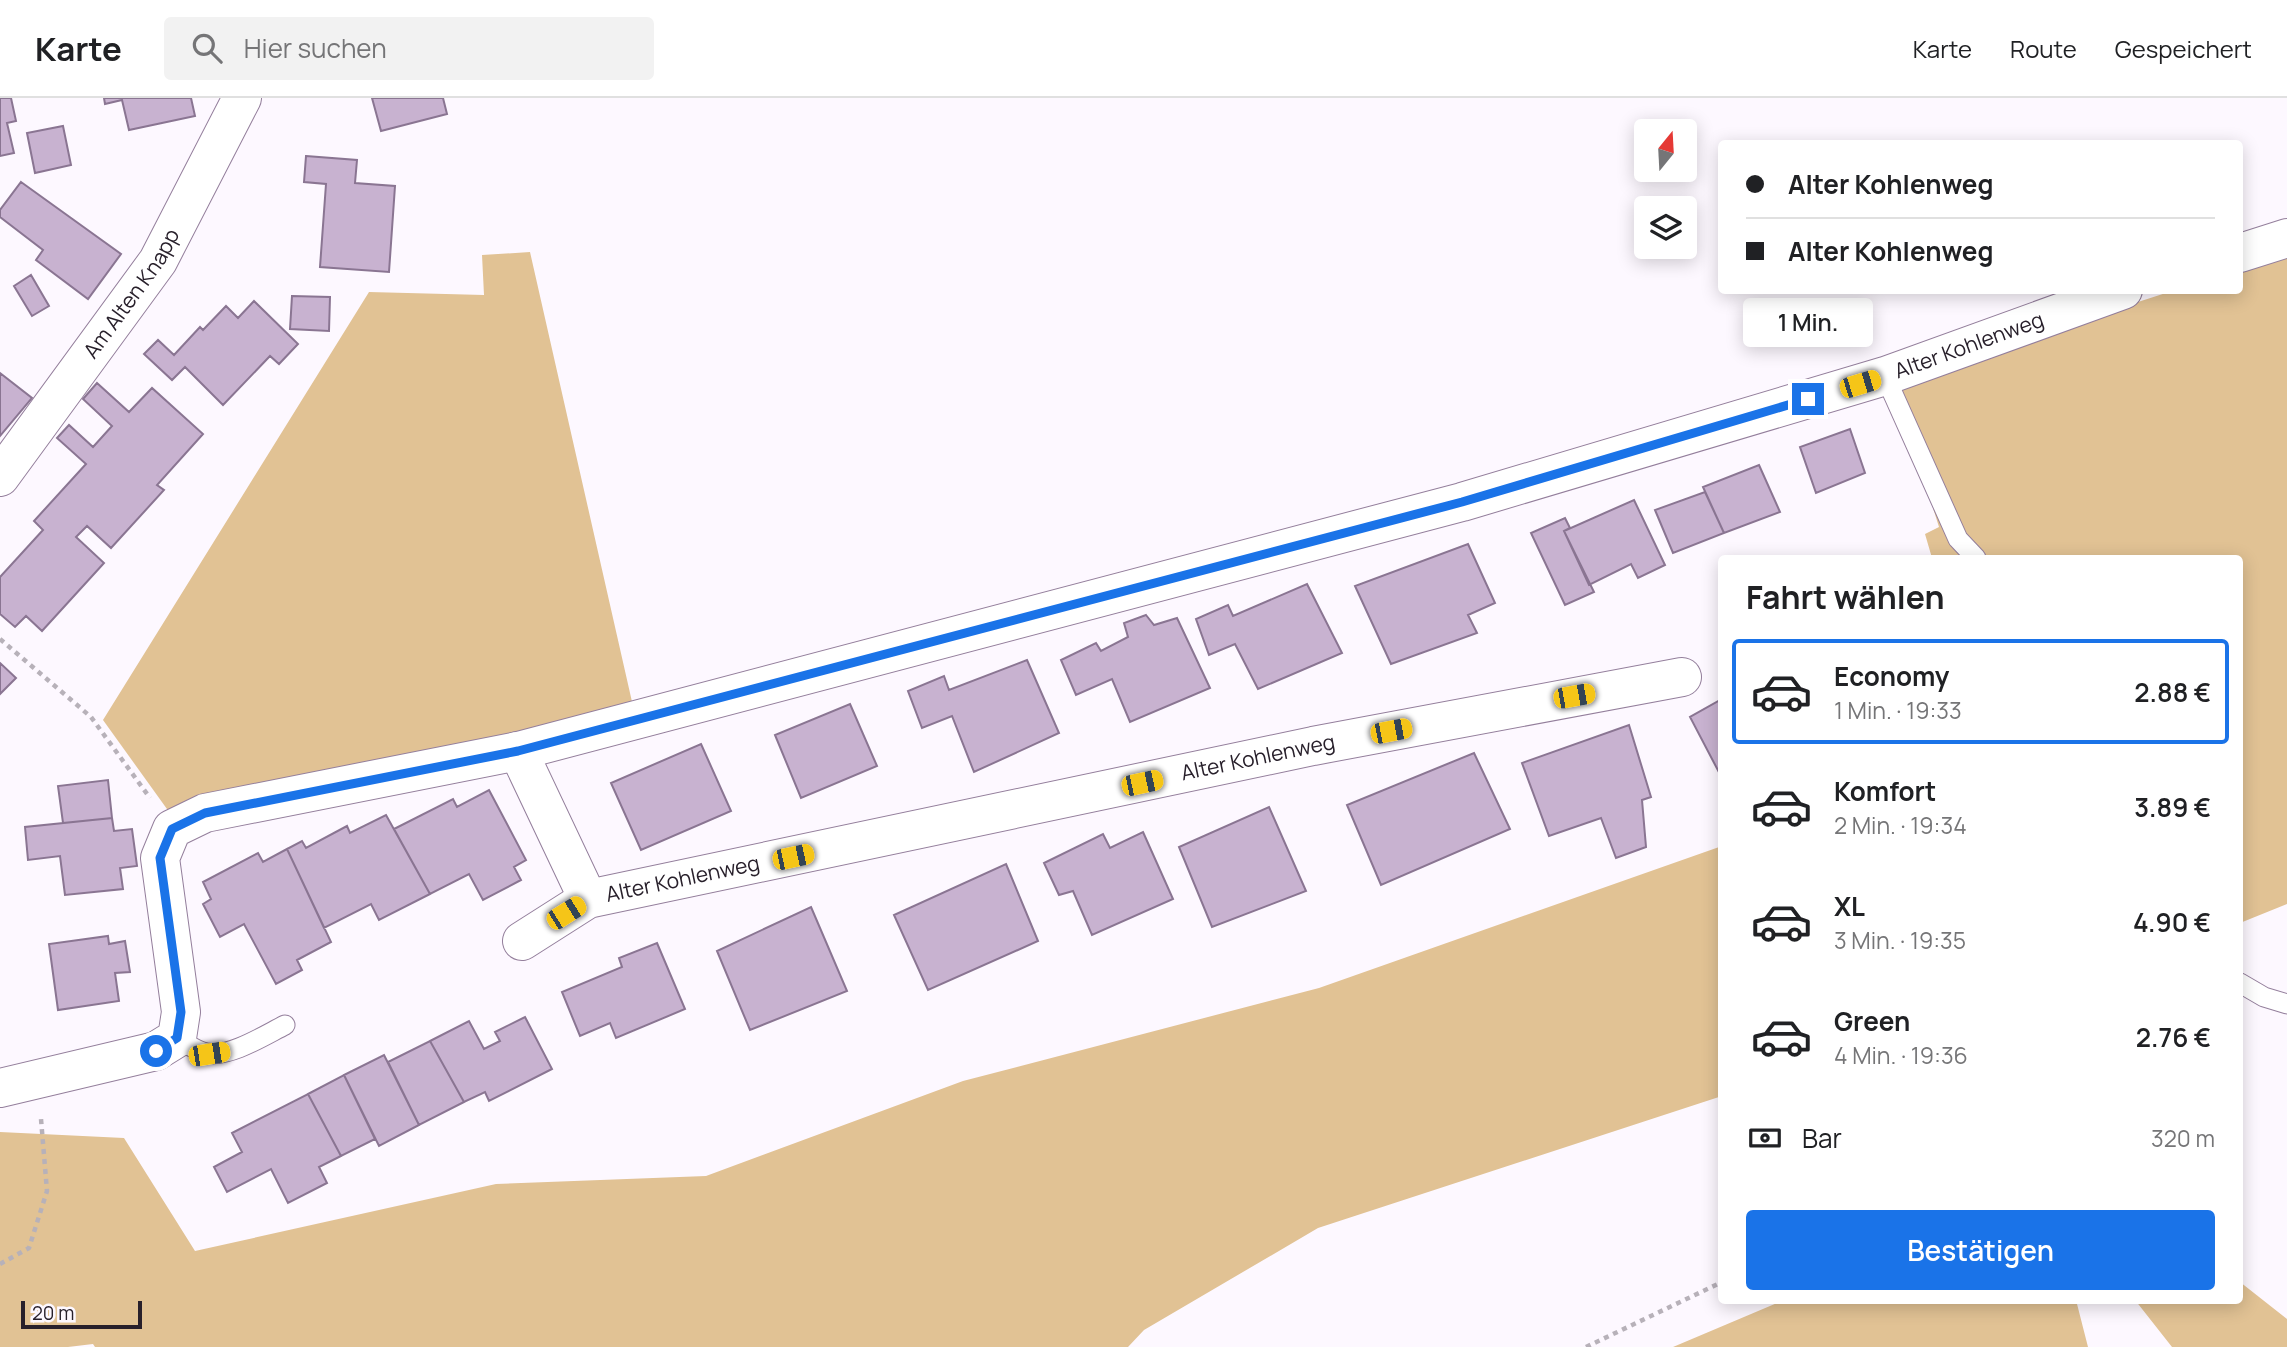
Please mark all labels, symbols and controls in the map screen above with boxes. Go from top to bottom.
search box [164,17,654,80]
text: Karte [35,26,122,71]
icon: search [188,29,226,67]
text: Hier suchen [244,30,387,66]
text: Karte [1913,32,1972,65]
text: Route [2010,32,2077,65]
text: Gespeichert [2115,32,2252,65]
north arrow [1634,119,1698,182]
map controls [1634,119,1697,259]
text: Alter Kohlenweg [1788,166,1993,202]
button: layers [1634,196,1697,259]
street label: Am Alten Knapp [77,224,185,363]
text: Alter Kohlenweg [1788,233,1993,269]
callout: 1 Min. [1743,298,1873,346]
street label: Alter Kohlenweg [1890,305,2047,384]
text: 1 Min. [1778,306,1838,338]
car [1837,368,1884,400]
route end [1792,383,1824,415]
text: Fahrt wählen [1746,575,1945,619]
text: Economy [1834,658,1949,694]
icon: car [1750,660,1813,723]
text: 2.88 € [2134,674,2211,710]
car [1552,682,1597,710]
text: 1 Min. · 19:33 [1834,694,1962,726]
car [1369,717,1414,745]
street label: Alter Kohlenweg [1178,727,1337,786]
car [1120,768,1165,798]
text: Komfort [1834,773,1936,809]
icon: car [1750,775,1813,838]
text: 3.89 € [2134,789,2211,825]
text: 2 Min. · 19:34 [1834,809,1967,841]
car [771,842,816,872]
street label: Alter Kohlenweg [603,848,762,908]
text: XL [1834,888,1865,924]
icon: car [1750,890,1813,953]
car [543,893,590,933]
text: 4.90 € [2133,904,2211,940]
text: 3 Min. · 19:35 [1834,924,1966,956]
text: Green [1834,1003,1910,1039]
icon: car [1750,1005,1813,1068]
text: 2.76 € [2136,1019,2211,1055]
route start [140,1035,172,1067]
text: 4 Min. · 19:36 [1834,1039,1968,1071]
car [187,1040,232,1068]
icon: cash [1746,1119,1784,1157]
text: Bar [1802,1120,1842,1156]
text: 320 m [2151,1122,2215,1154]
button: Bestätigen [1746,1210,2215,1290]
scale bar [21,1298,142,1330]
text: 20 m [32,1300,74,1326]

